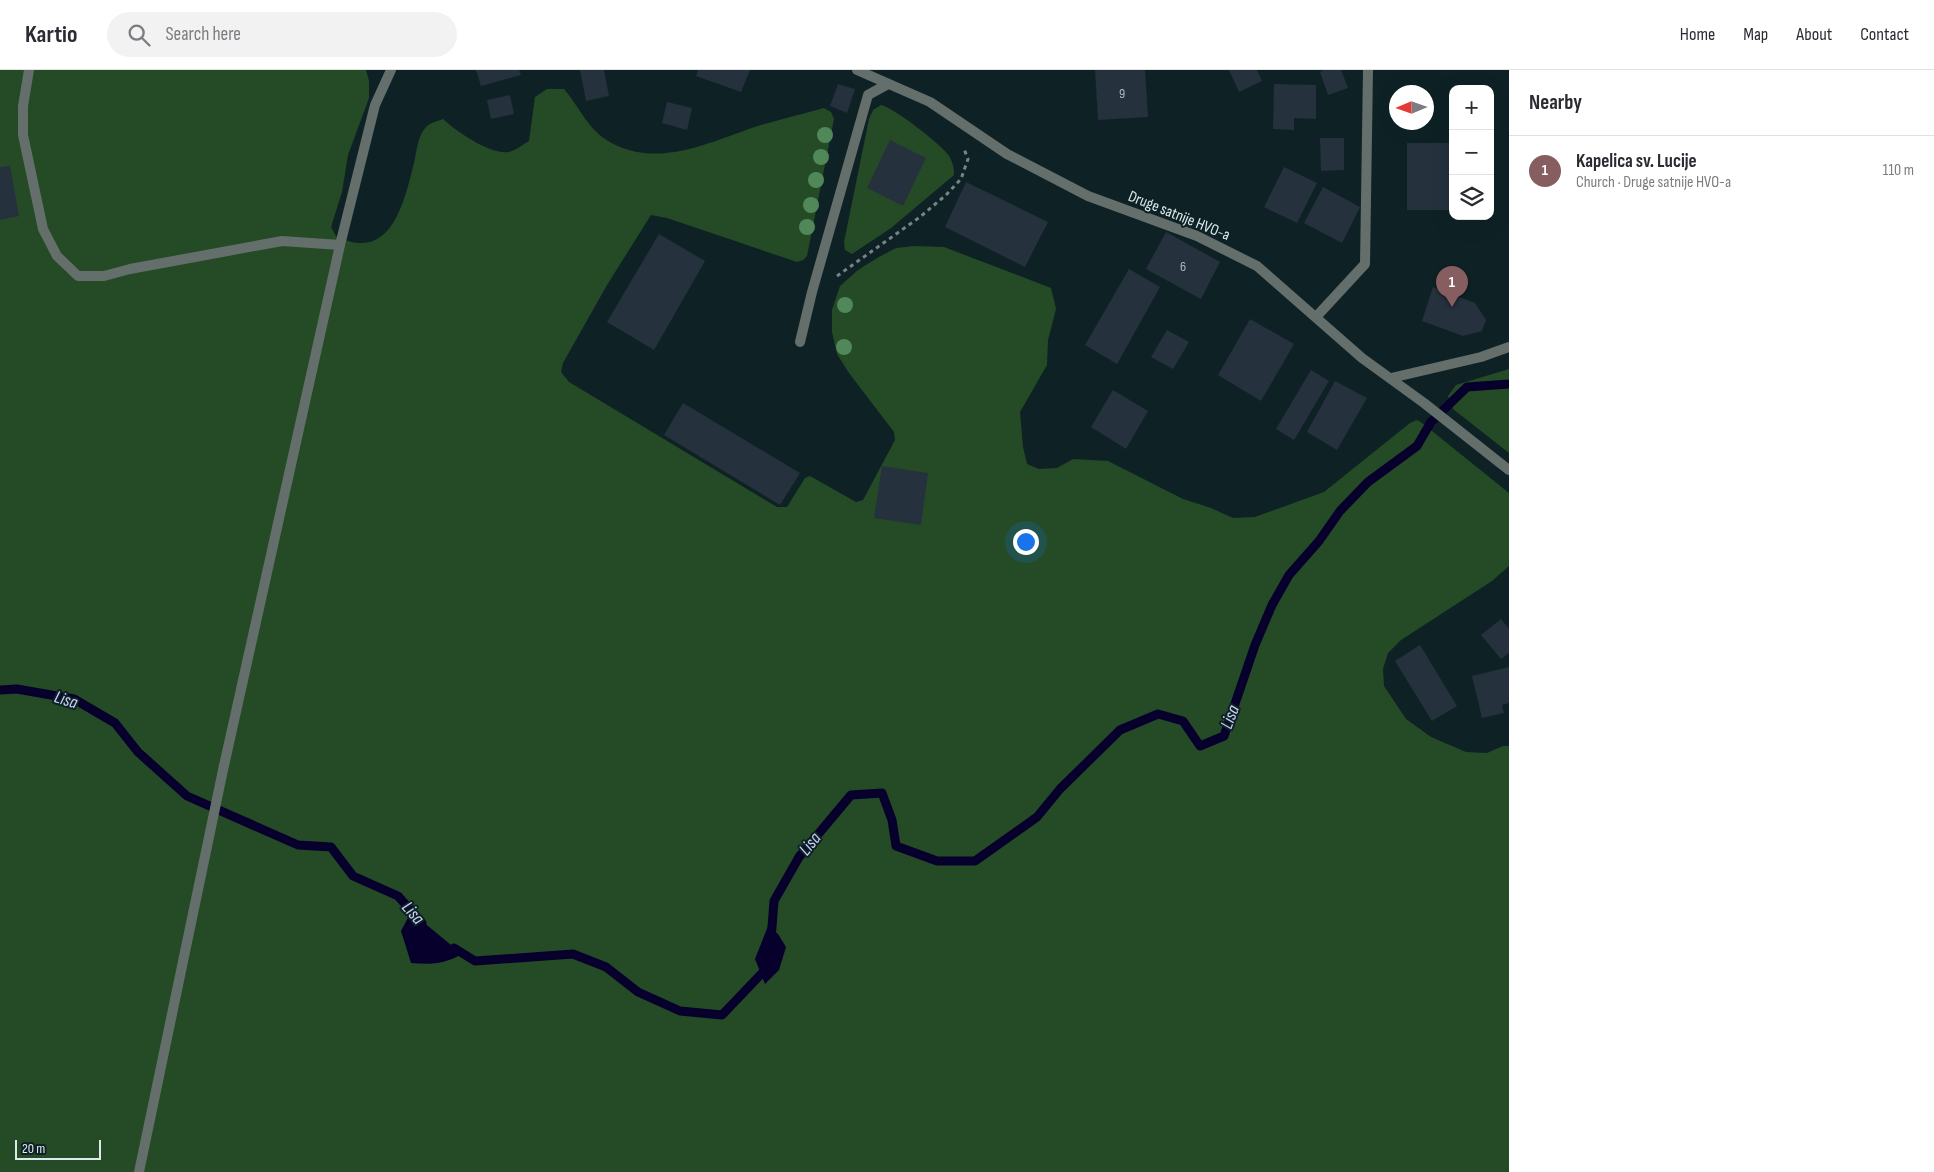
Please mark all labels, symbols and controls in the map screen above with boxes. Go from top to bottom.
search box [107,12,457,57]
text: Kartio [25,20,77,49]
icon: search [125,21,153,49]
text: Search here [165,23,241,46]
text: Home [1680,24,1715,45]
text: Map [1743,24,1768,45]
text: About [1796,24,1832,45]
text: Contact [1860,24,1909,45]
house number: 9 [1119,85,1125,102]
north arrow [1389,85,1434,130]
map controls [1449,85,1494,220]
button: + [1449,85,1494,130]
text: Nearby [1529,90,1582,115]
button: − [1449,130,1494,175]
text: Kapelica sv. Lucije [1576,150,1697,173]
text: 1 [1542,161,1548,180]
text: 110 m [1883,161,1914,180]
text: Church · Druge satnije HVO-a [1576,173,1731,192]
button: layers [1449,175,1494,220]
street label: Druge satnije HVO-a [1125,187,1233,245]
house number: 6 [1180,258,1186,275]
pin: 1 [1436,266,1468,307]
your location [1013,529,1039,555]
water label: Lisa [52,687,81,714]
water label: Lisa [1216,702,1244,732]
water label: Lisa [794,828,826,860]
water label: Lisa [397,897,429,929]
scale bar [15,1137,101,1160]
text: 20 m [22,1140,45,1157]

